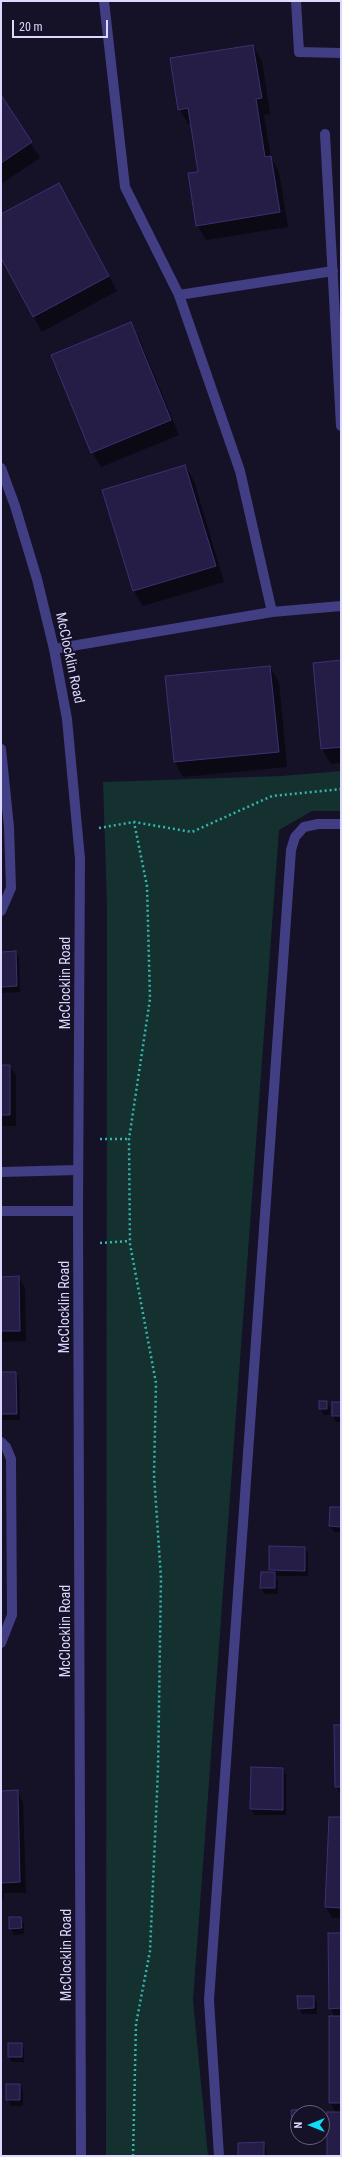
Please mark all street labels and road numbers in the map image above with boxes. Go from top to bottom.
street label: McClocklin Road [51,611,87,705]
street label: McClocklin Road [58,937,74,1029]
street label: McClocklin Road [57,1261,73,1353]
street label: McClocklin Road [58,1585,74,1677]
street label: McClocklin Road [59,1909,75,2001]

